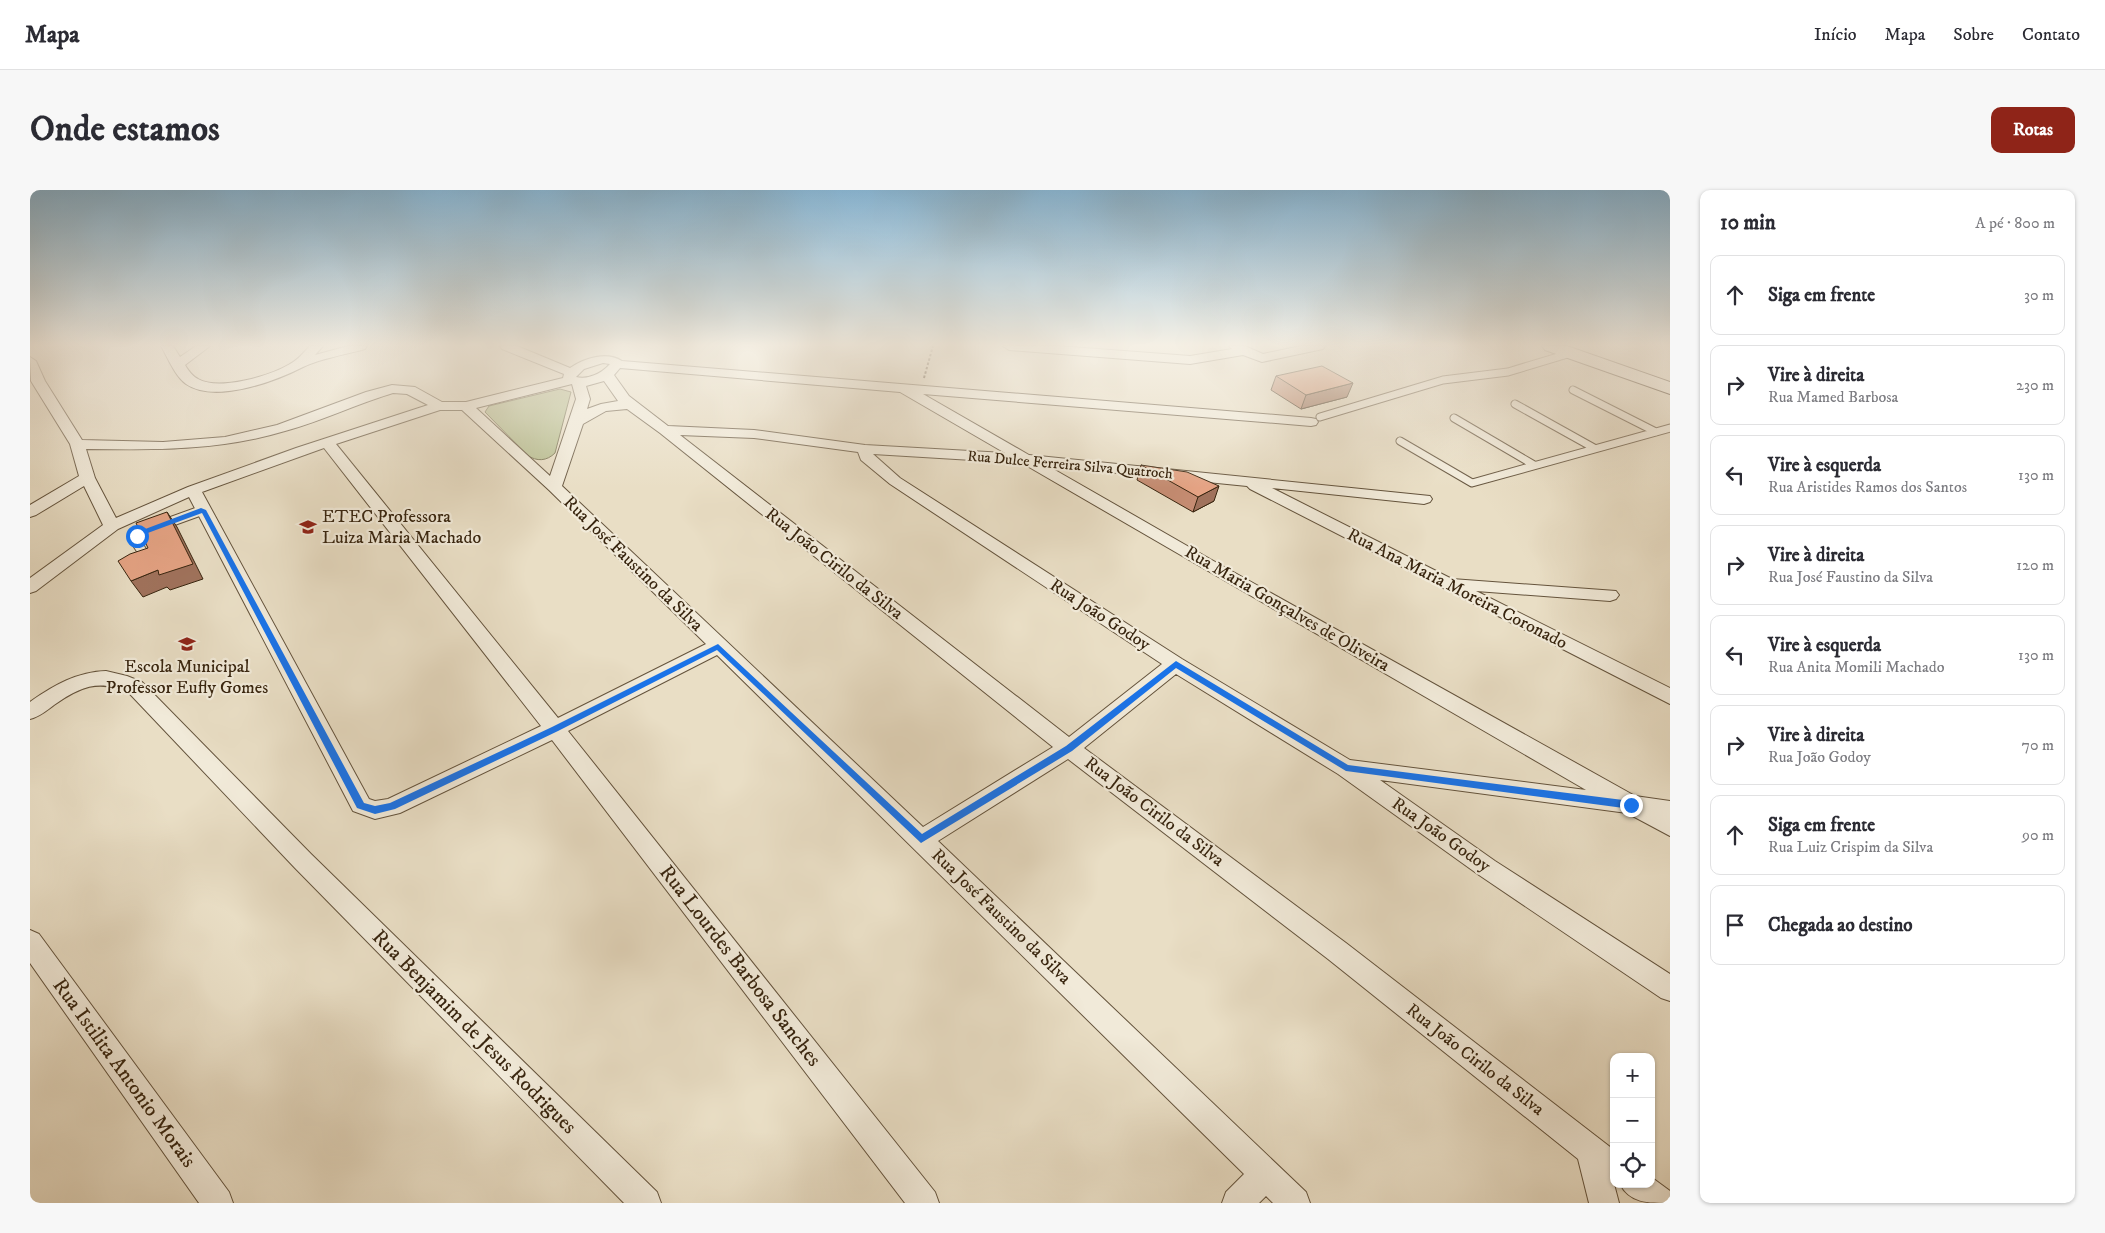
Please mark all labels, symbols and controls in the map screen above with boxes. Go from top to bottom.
text: Mapa [25,20,79,50]
text: Início [1814,24,1857,46]
text: Mapa [1885,24,1925,46]
text: Sobre [1953,24,1994,46]
text: Contato [2022,24,2080,46]
button: Rotas [1991,107,2075,153]
text: Onde estamos [30,108,220,152]
text: 10 min [1720,210,1776,236]
text: A pé · 800 m [1975,213,2055,233]
icon: ahead [1721,281,1749,309]
text: Siga em frente [1768,284,1875,307]
text: 30 m [2024,285,2054,305]
text: Vire à direita [1768,364,1864,387]
icon: right [1721,371,1749,399]
text: 230 m [2016,375,2054,395]
text: Rua Mamed Barbosa [1768,387,1898,407]
street label: Rua Dulce Ferreira Silva Quatroch [967,447,1174,483]
text: Vire à esquerda [1768,454,1881,477]
icon: left [1721,461,1749,489]
text: 130 m [2018,465,2054,485]
text: Rua Aristides Ramos dos Santos [1768,477,1967,497]
street label: Rua José Faustino da Silva [559,492,708,637]
street label: Rua João Cirilo da Silva [761,503,908,625]
place label: ETEC Professora Luiza Maria Machado [322,506,481,549]
school or university icon: ETEC Professora Luiza Maria Machado [298,517,318,537]
street label: Rua Ana Maria Moreira Coronado [1343,524,1571,654]
route start [126,525,149,548]
street label: Rua Maria Gonçalves de Oliveira [1181,541,1394,677]
text: Vire à direita [1768,544,1864,567]
icon: right [1721,551,1749,579]
text: 120 m [2016,555,2054,575]
text: Rua José Faustino da Silva [1768,567,1933,587]
street label: Rua João Godoy [1046,574,1155,656]
school or university icon: Escola Municipal Professor Eufly Gomes [177,634,197,654]
text: Vire à esquerda [1768,634,1881,657]
icon: left [1721,641,1749,669]
text: 130 m [2018,645,2054,665]
place label: Escola Municipal Professor Eufly Gomes [106,656,268,699]
text: Rua Anita Momili Machado [1768,657,1945,677]
text: Vire à direita [1768,724,1864,747]
icon: right [1721,731,1749,759]
text: 70 m [2022,735,2054,755]
text: Rua João Godoy [1768,747,1871,767]
street label: Rua João Cirilo da Silva [1080,752,1228,872]
street label: Rua João Godoy [1387,793,1495,877]
route end [1620,794,1643,817]
text: Siga em frente [1768,814,1875,837]
icon: ahead [1721,821,1749,849]
text: 90 m [2022,825,2054,845]
text: Rua Luiz Crispim da Silva [1768,837,1933,857]
street label: Rua José Faustino da Silva [927,845,1076,990]
street label: Rua Lourdes Barbosa Sanches [653,860,827,1072]
icon: arrive [1721,911,1749,939]
text: Chegada ao destino [1768,914,1913,937]
street label: Rua Benjamim de Jesus Rodrigues [366,924,582,1140]
street label: Rua Istilita Antonio Morais [47,973,201,1173]
street label: Rua João Cirilo da Silva [1402,999,1549,1121]
map controls [1610,1053,1655,1188]
button: + [1610,1053,1655,1098]
button: − [1610,1098,1655,1143]
button: locate [1610,1143,1655,1188]

